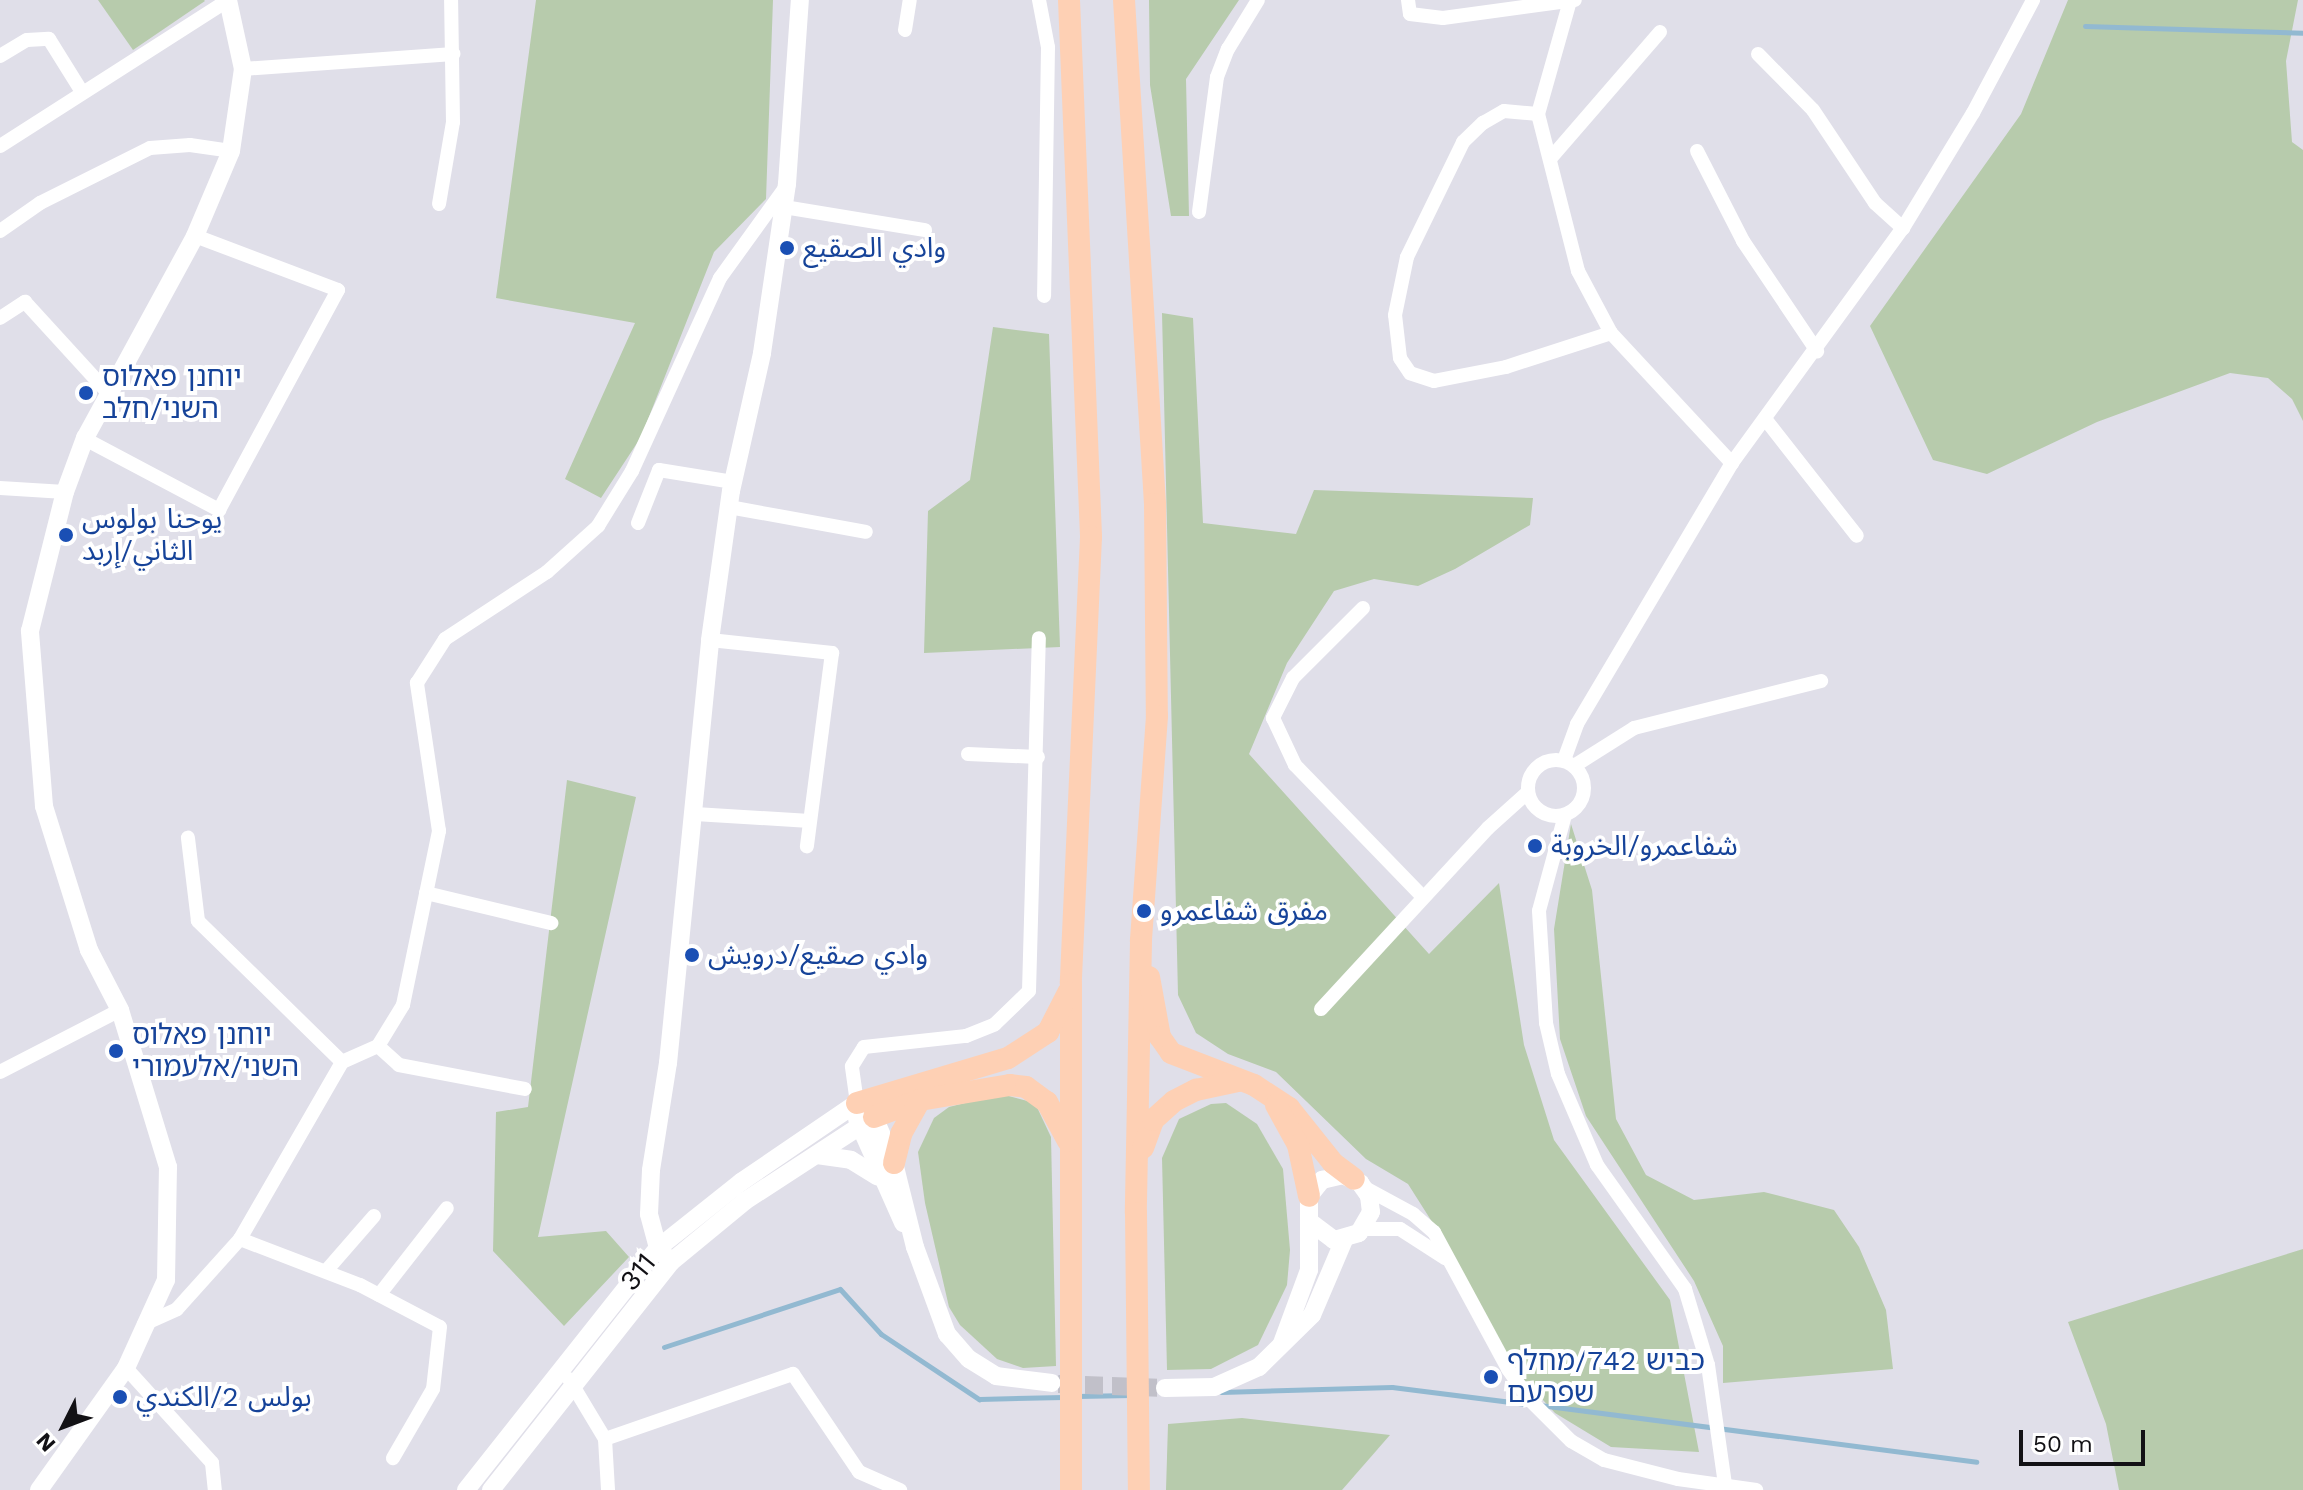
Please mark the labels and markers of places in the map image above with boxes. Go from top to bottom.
place label: وادي الصقيع [803,231,946,265]
marker: وادي الصقيع [778,239,796,257]
place label: יוחנן פאלוס השני/חלב [102,360,242,426]
marker: יוחנן פאלוס השני/חלב [77,384,95,402]
place label: يوحنا بولوس الثاني/إربد [82,502,222,568]
marker: يوحنا بولوس الثاني/إربد [57,526,75,544]
place label: شفاعمرو/الخروبة [1551,829,1738,863]
marker: شفاعمرو/الخروبة [1526,837,1544,855]
place label: مفرق شفاعمرو [1160,894,1328,928]
marker: مفرق شفاعمرو [1135,902,1153,920]
place label: وادي صقيع/درويش [708,938,928,972]
marker: وادي صقيع/درويش [683,946,701,964]
place label: יוחנן פאלוס השני/אלעמורי [132,1018,299,1084]
marker: יוחנן פאלוס השני/אלעמורי [107,1042,125,1060]
place label: כביש 742/מחלף שפרעם [1507,1344,1703,1410]
marker: כביש 742/מחלף שפרעם [1482,1368,1500,1386]
place label: بولس 2/الكندي [136,1380,312,1414]
marker: بولس 2/الكندي [111,1388,129,1406]

